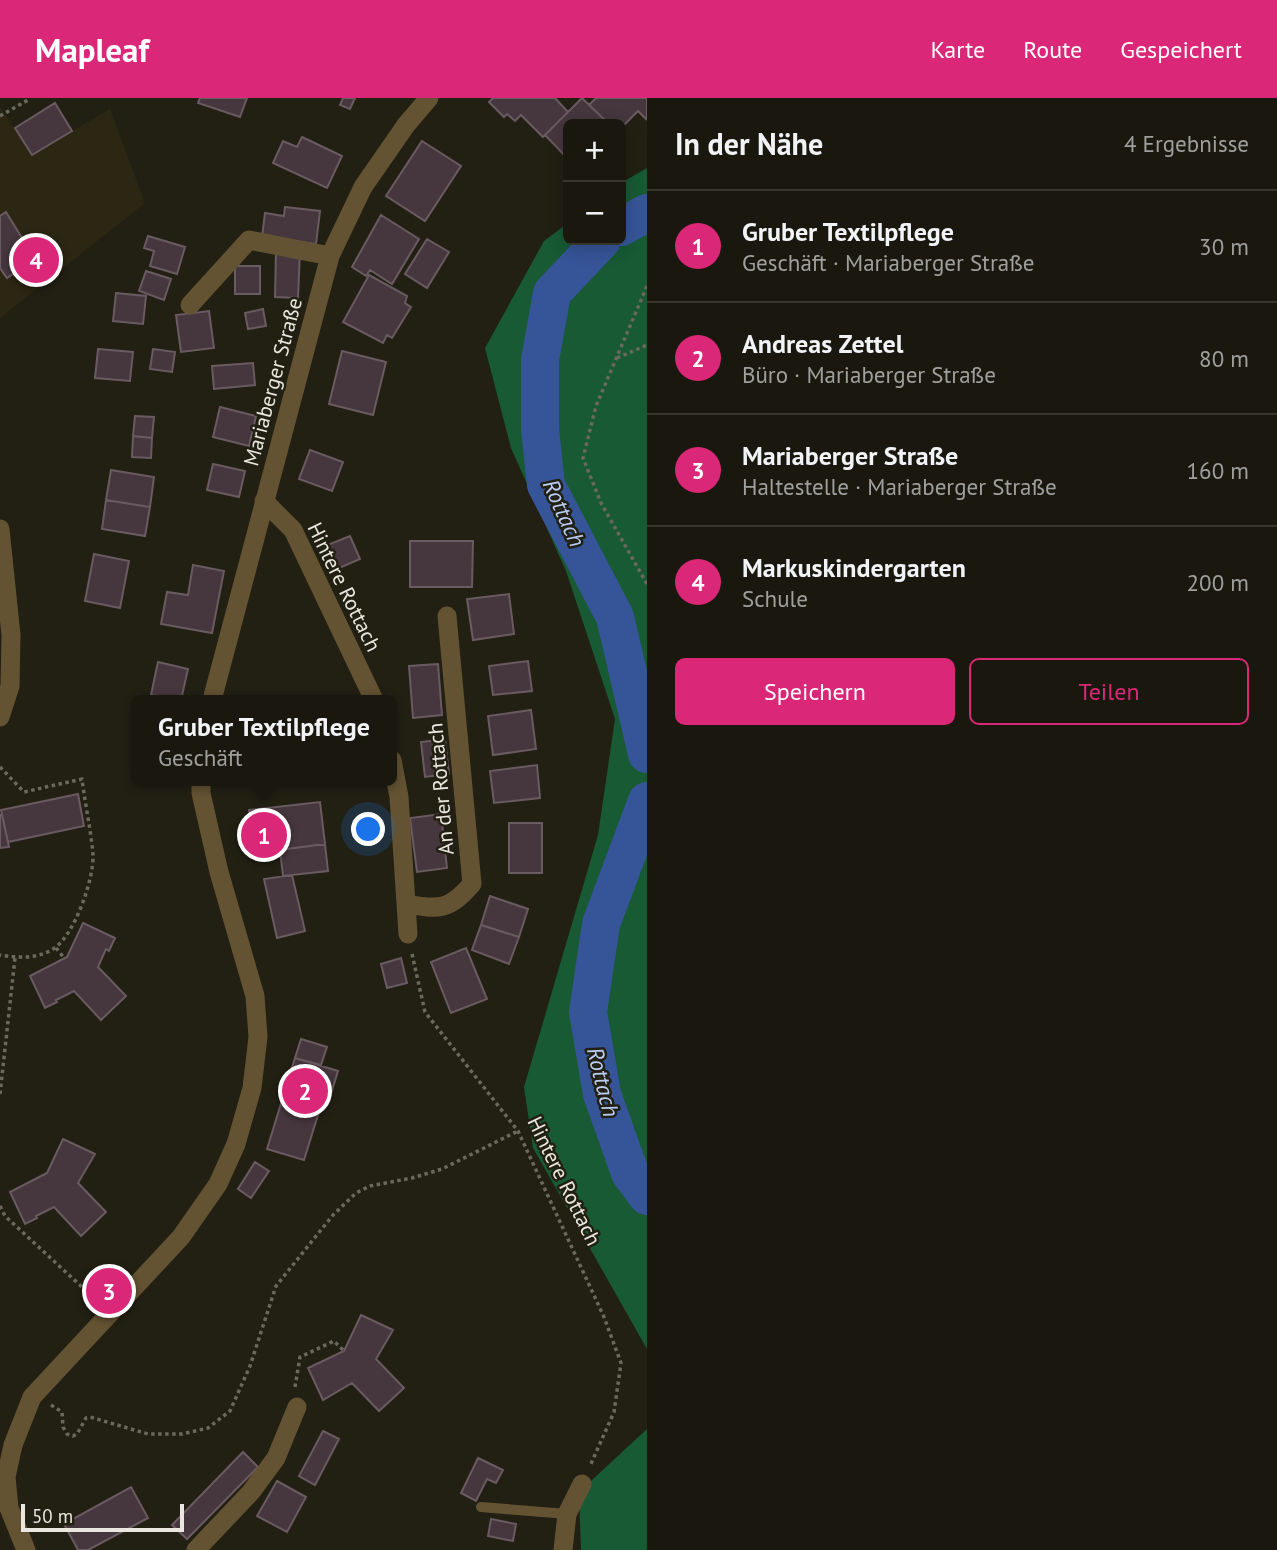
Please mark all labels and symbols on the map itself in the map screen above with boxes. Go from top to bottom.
pin: 4 [13,234,59,286]
street label: Mariaberger Straße [237,295,308,469]
water label: Rottach [537,474,592,551]
street label: Hintere Rottach [302,518,387,656]
street label: An der Rottach [421,722,460,856]
pin: 1 [241,809,287,861]
your location [351,812,385,846]
water label: Rottach [581,1044,626,1120]
pin: 2 [282,1065,328,1117]
street label: Hintere Rottach [522,1112,607,1250]
pin: 3 [86,1265,132,1317]
scale bar [21,1501,184,1533]

